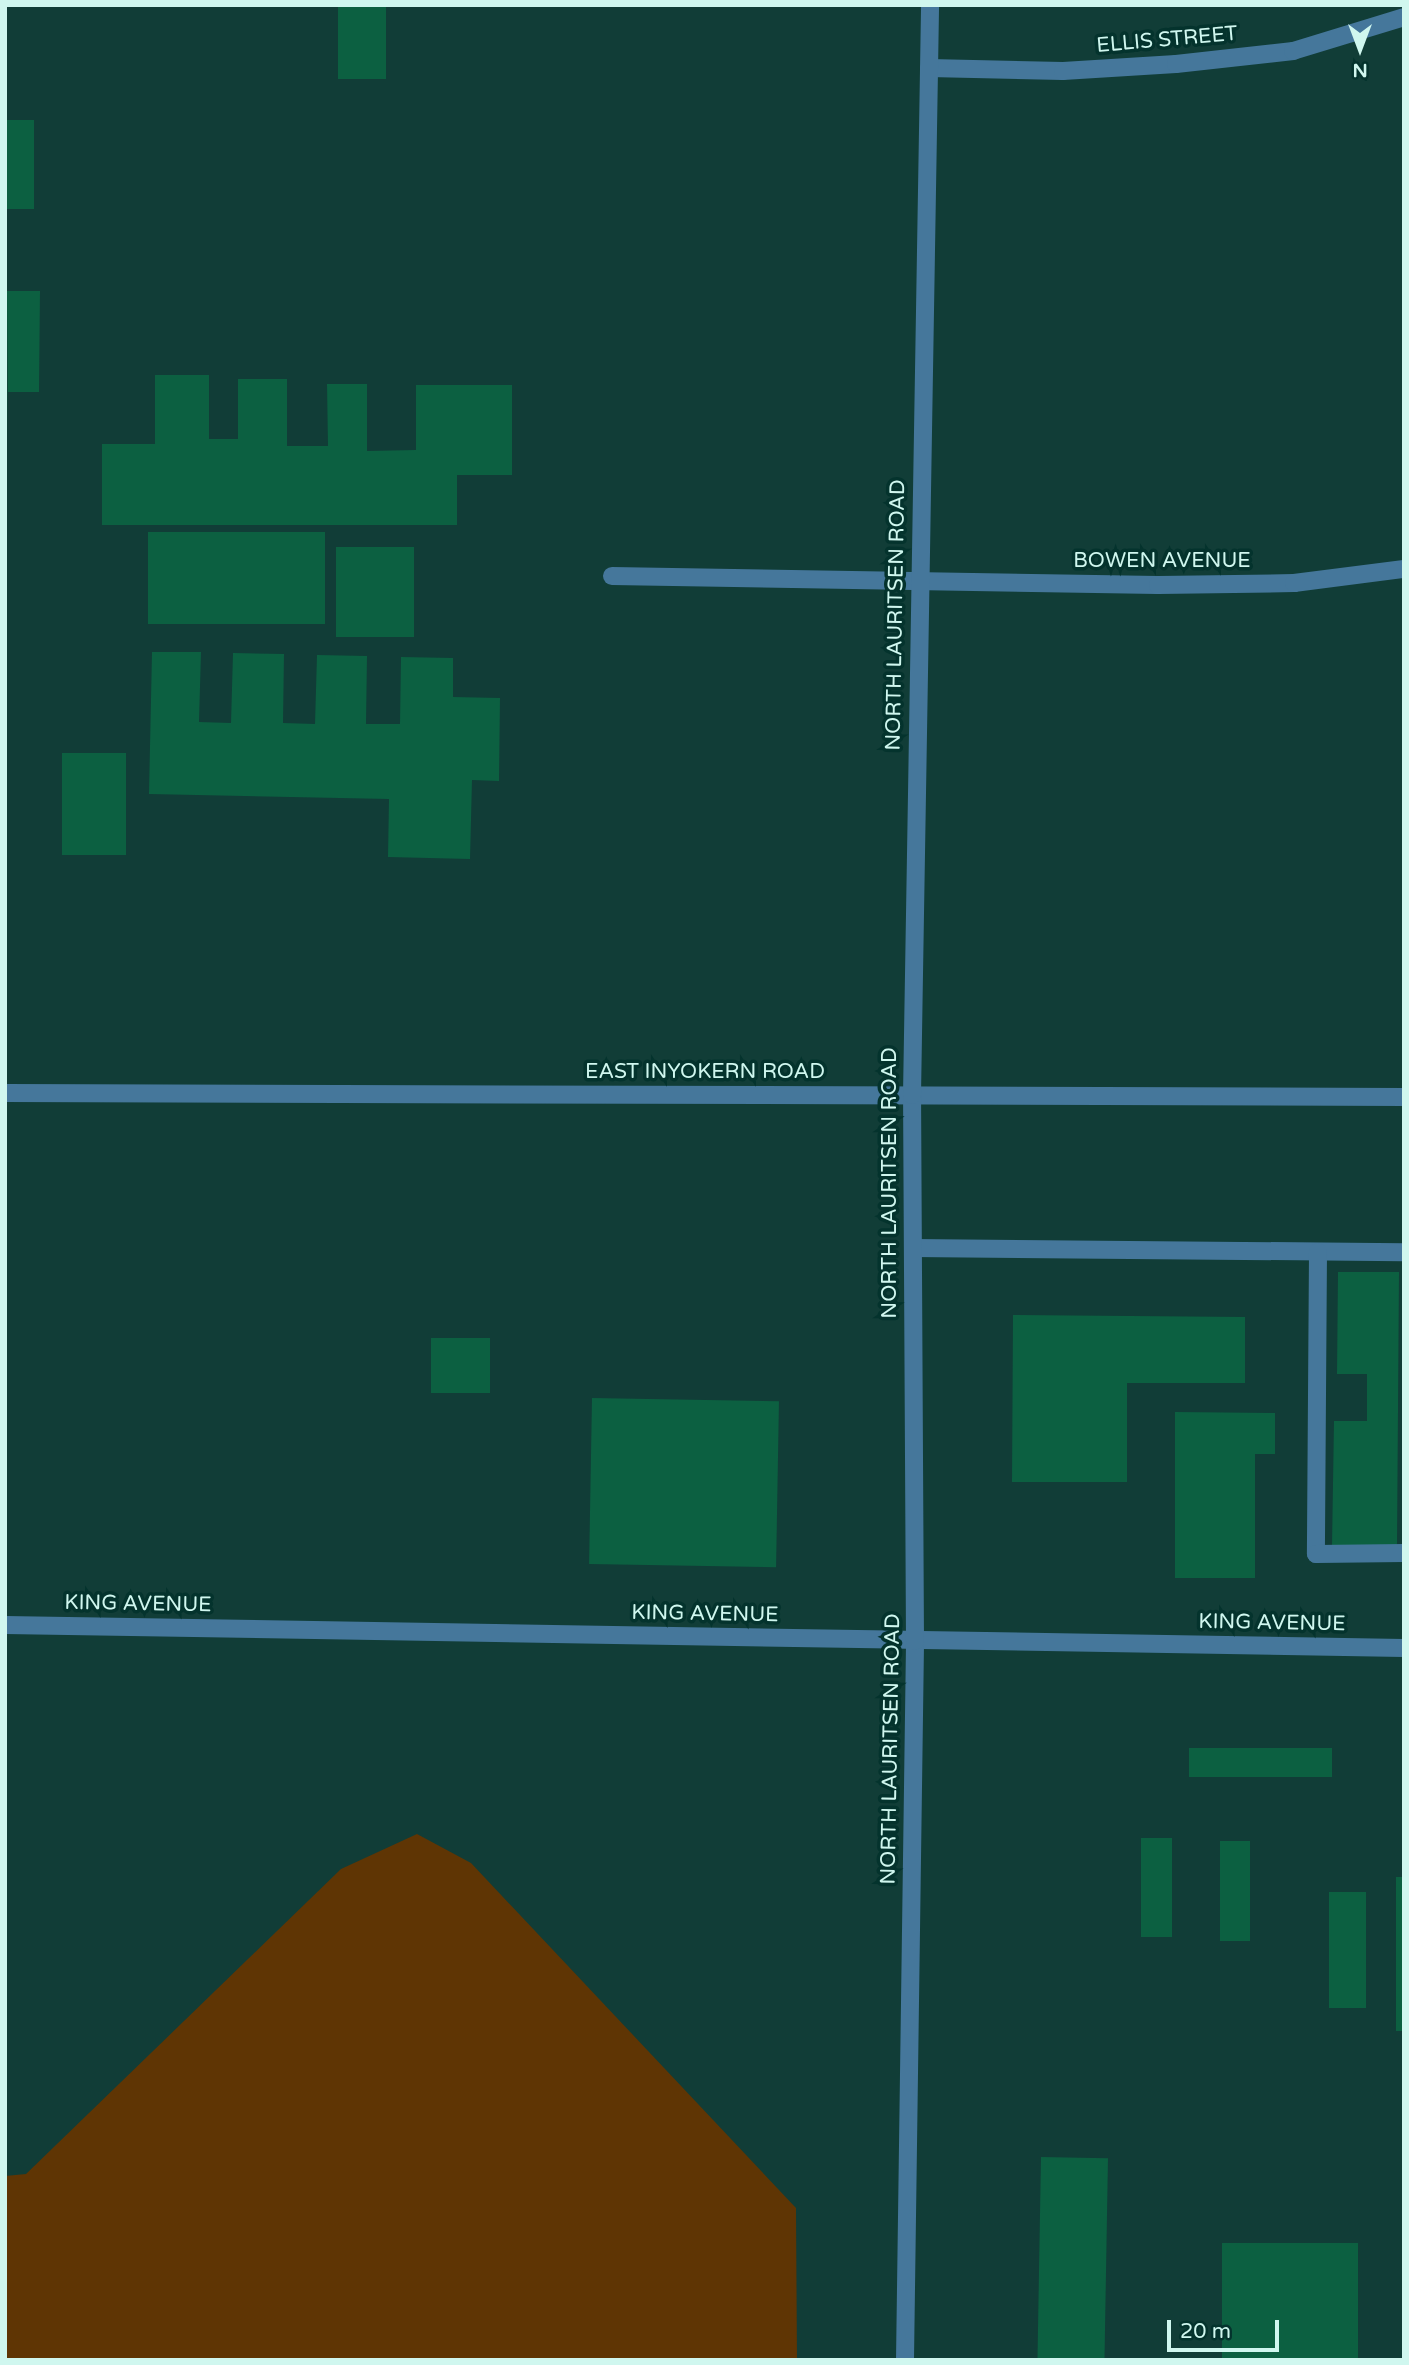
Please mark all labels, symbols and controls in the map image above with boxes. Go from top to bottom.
north arrow [1325,14,1395,84]
street label: ELLIS STREET [1095,21,1239,59]
text: N [1352,59,1368,81]
street label: NORTH LAURITSEN ROAD [881,479,911,751]
street label: BOWEN AVENUE [1073,548,1251,574]
street label: NORTH LAURITSEN ROAD [877,1047,903,1319]
street label: EAST INYOKERN ROAD [585,1059,825,1085]
street label: KING AVENUE [64,1590,212,1618]
street label: KING AVENUE [631,1600,779,1628]
street label: KING AVENUE [1198,1609,1346,1637]
street label: NORTH LAURITSEN ROAD [876,1613,906,1885]
scale bar [1171,2306,1283,2350]
text: 20 m [1180,2319,1231,2344]

